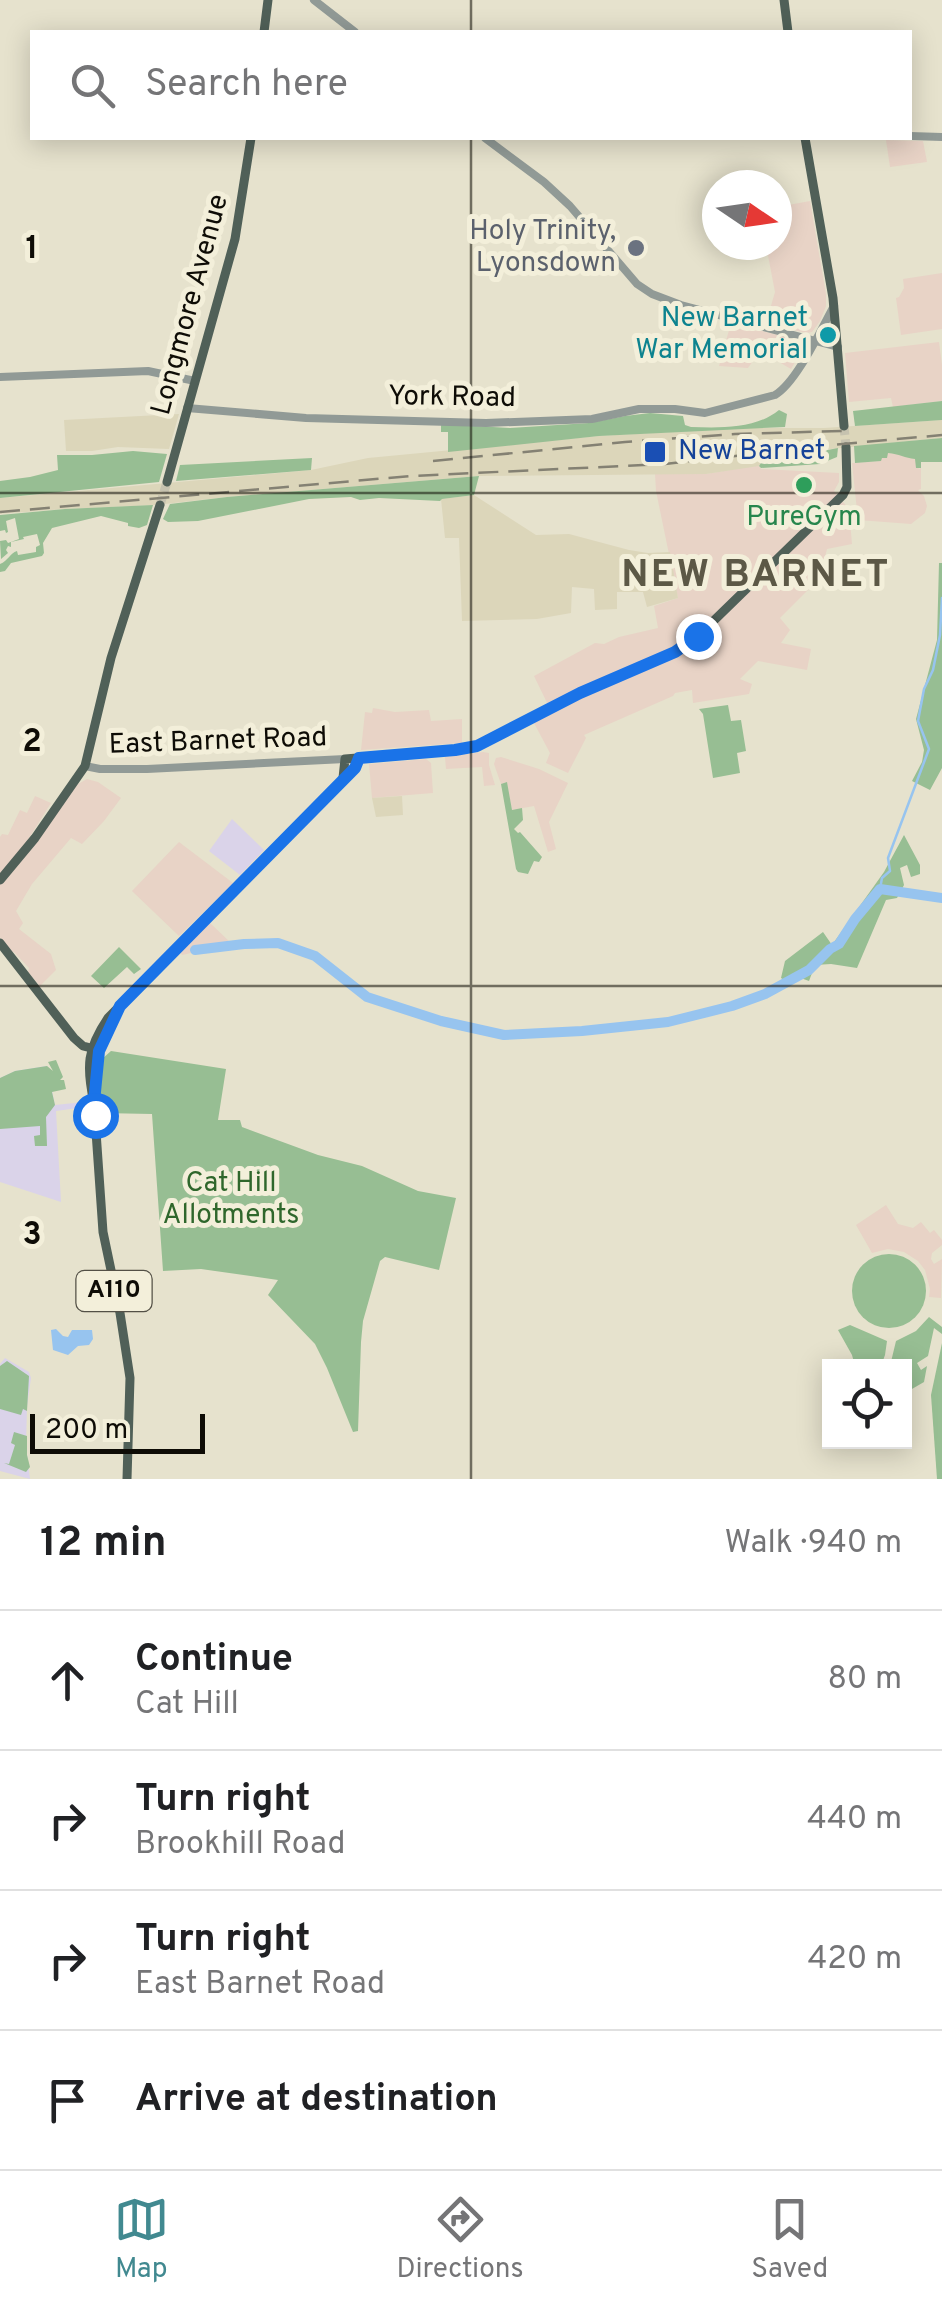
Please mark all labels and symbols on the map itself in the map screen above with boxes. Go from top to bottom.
north arrow [702,170,792,260]
street label: Longmore Avenue [144,191,238,419]
place label: Holy Trinity, Lyonsdown [469,214,616,282]
text: 1 [26,230,38,270]
marker: Holy Trinity, Lyonsdown [625,237,647,259]
place label: New Barnet War Memorial [635,301,808,369]
marker: New Barnet War Memorial [817,324,839,346]
street label: York Road [388,379,516,417]
place label: New Barnet [678,434,825,470]
marker: New Barnet [642,439,668,465]
marker: PureGym [793,474,815,496]
place label: PureGym [746,500,862,536]
district label: NEW BARNET [621,552,891,601]
route end [676,614,722,660]
street label: East Barnet Road [108,720,328,764]
text: 2 [22,723,42,763]
route start [73,1093,119,1139]
park label: Cat Hill Allotments [163,1166,299,1234]
text: 3 [22,1216,42,1256]
road number: A110 [76,1271,152,1311]
scale bar [30,1409,205,1454]

